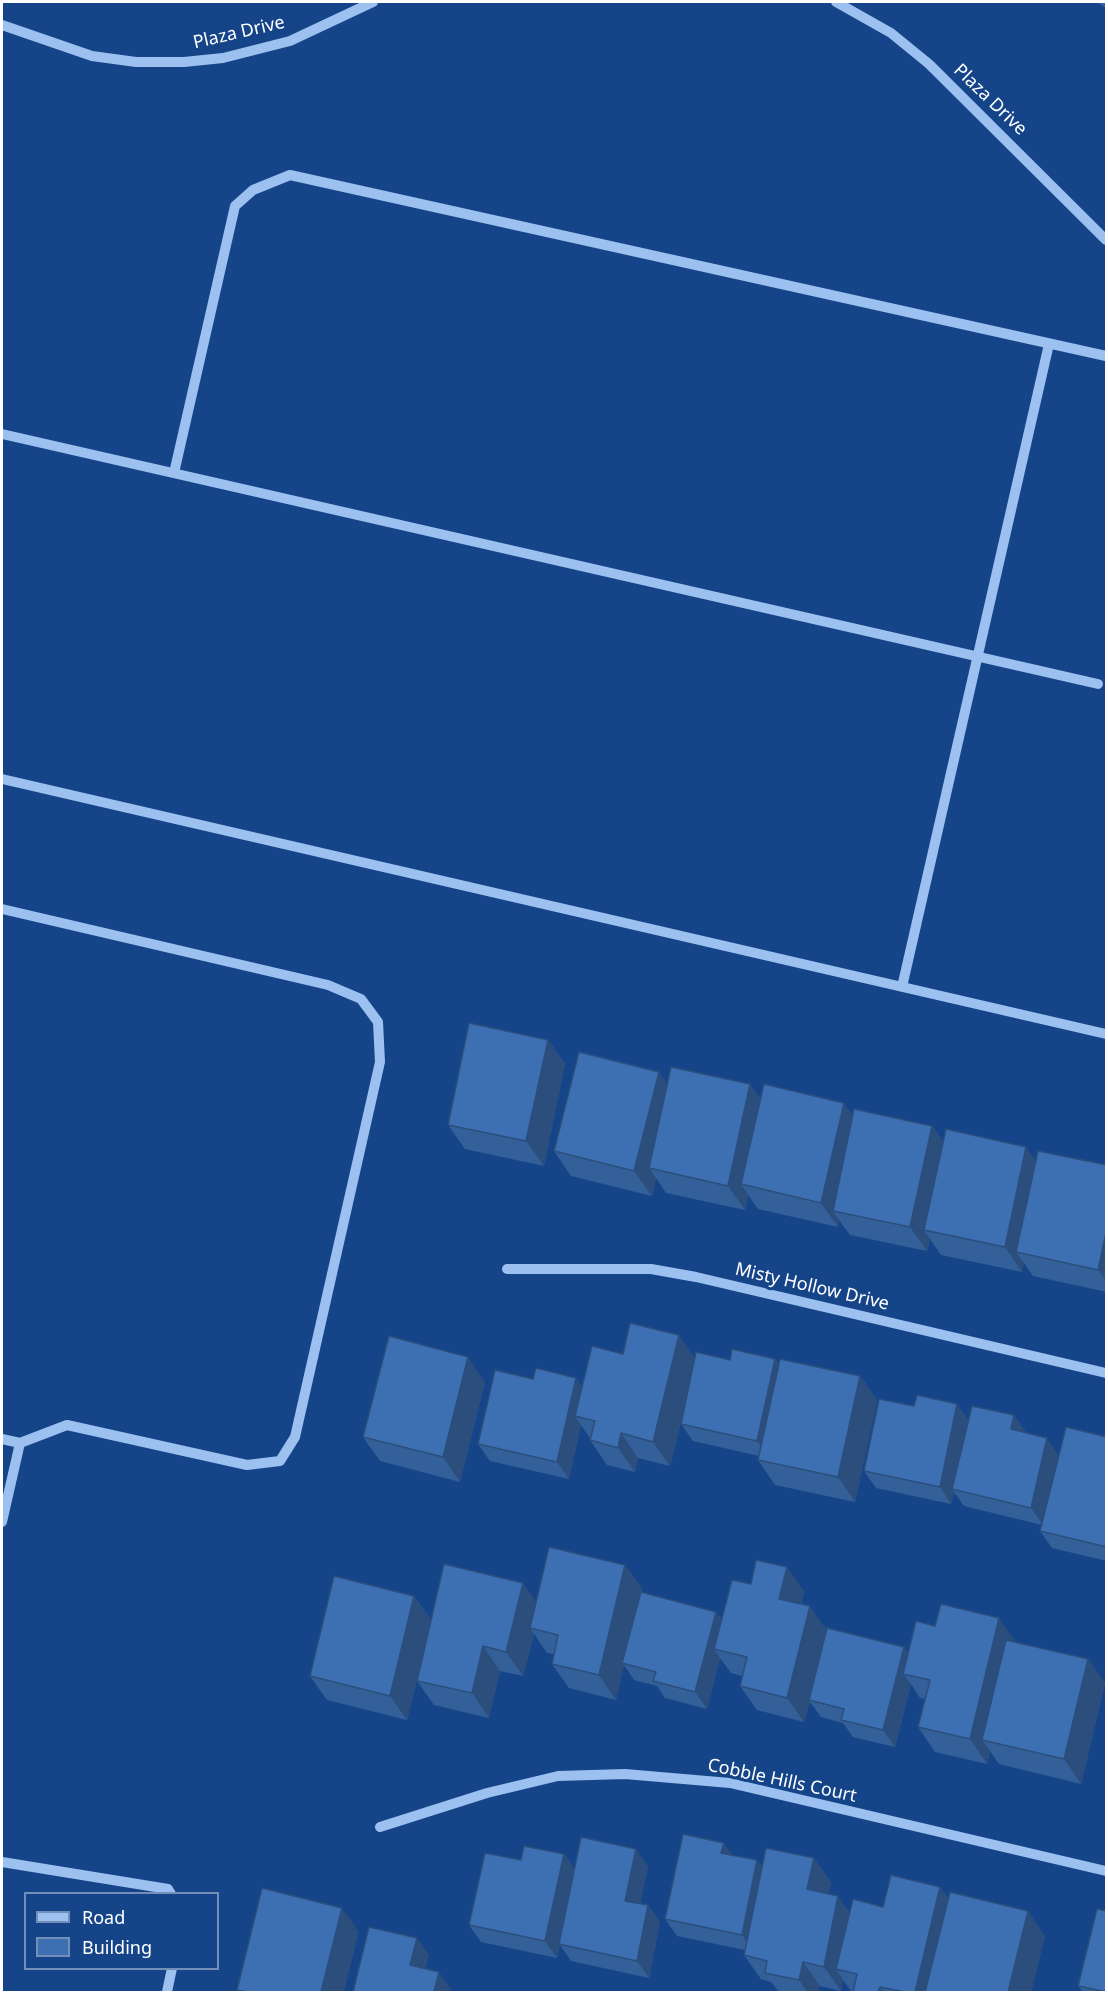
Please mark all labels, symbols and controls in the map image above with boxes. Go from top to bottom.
street label: Plaza Drive [191,12,287,54]
street label: Plaza Drive [949,60,1031,140]
street label: Misty Hollow Drive [733,1259,891,1315]
street label: Cobble Hills Court [706,1755,858,1807]
legend [24,1892,219,1970]
text: Road [82,1905,125,1929]
text: Building [82,1935,152,1959]

